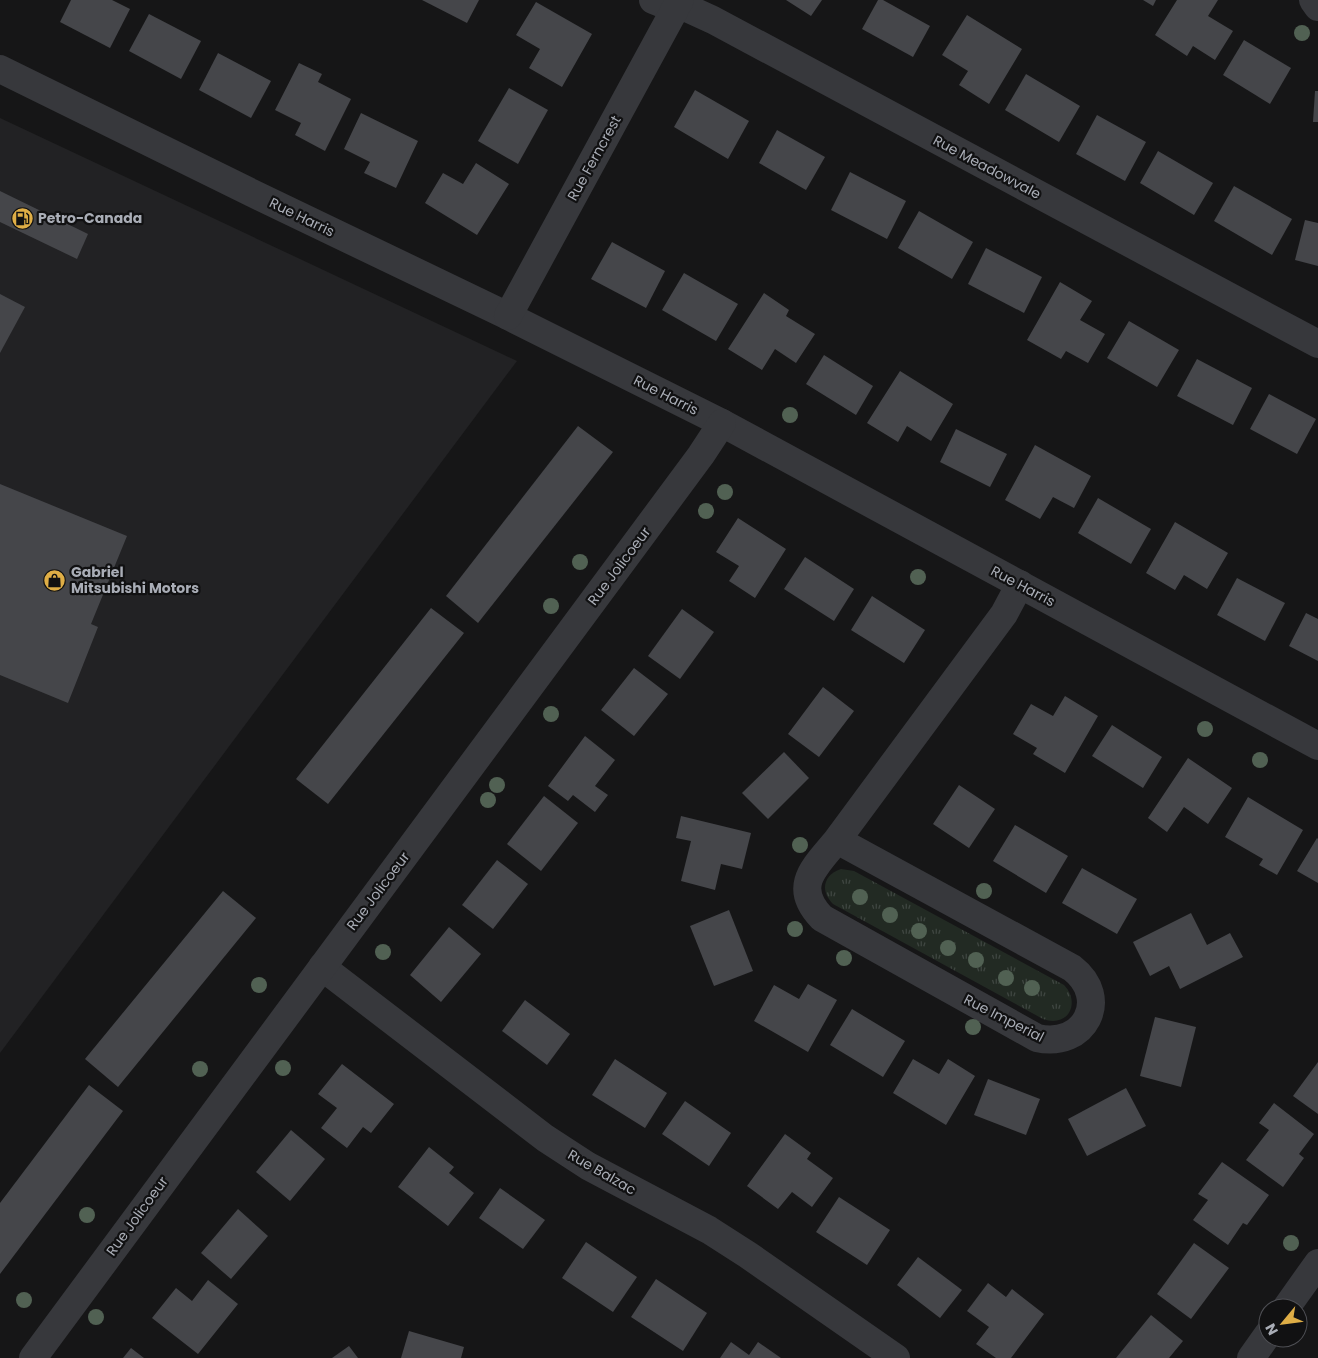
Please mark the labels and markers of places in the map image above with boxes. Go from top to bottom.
fuel station icon: Petro-Canada [10,206,34,230]
place label: Petro-Canada [38,208,142,228]
place label: Gabriel Mitsubishi Motors [71,562,199,598]
shop icon: Gabriel Mitsubishi Motors [43,568,67,592]

